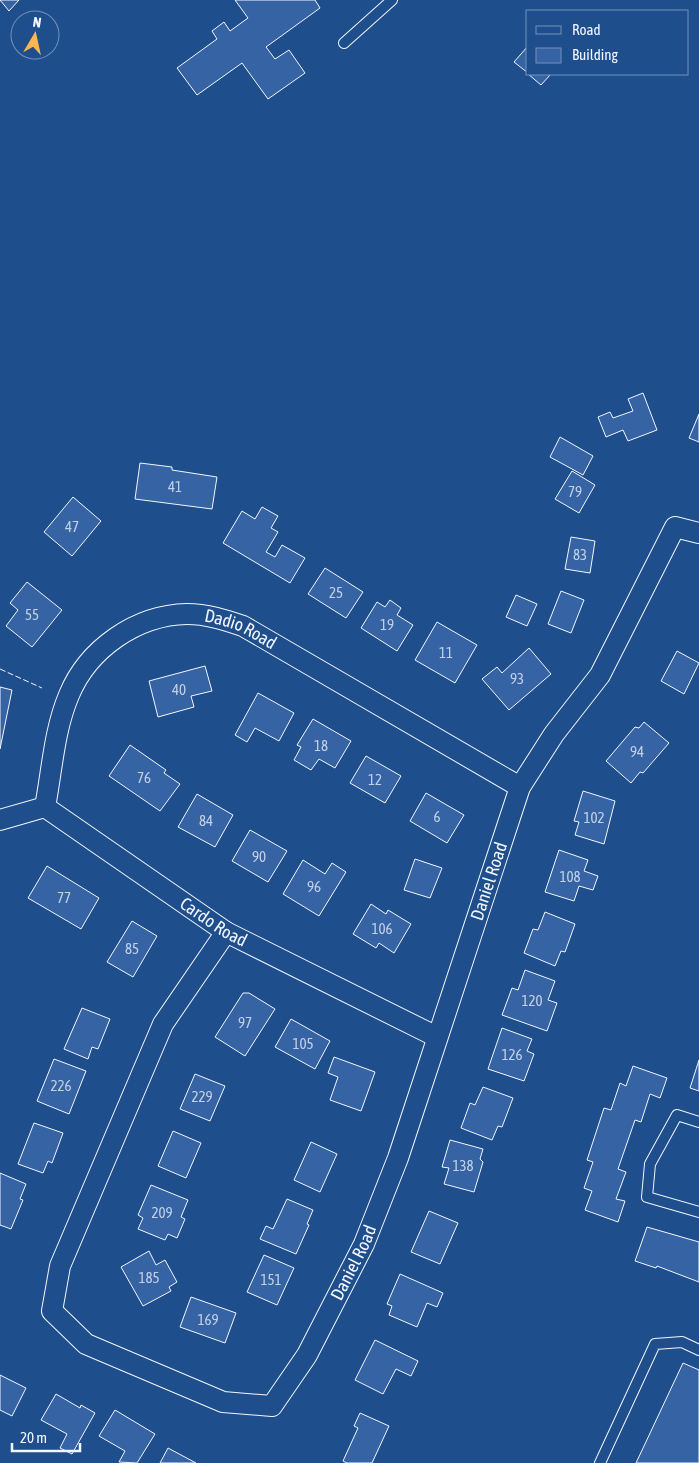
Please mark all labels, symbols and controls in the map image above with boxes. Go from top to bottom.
north arrow [10,10,60,60]
legend [526,10,689,75]
text: N [32,14,42,31]
text: Road [572,21,601,38]
text: Building [572,46,618,63]
house number: 41 [168,478,182,495]
house number: 79 [568,483,582,500]
house number: 47 [65,518,79,535]
house number: 83 [573,546,587,563]
house number: 25 [329,584,343,601]
street label: Dadio Road [203,605,280,653]
house number: 55 [25,606,39,623]
house number: 19 [380,616,394,633]
house number: 11 [439,644,453,661]
house number: 93 [510,670,524,687]
house number: 40 [172,681,186,698]
house number: 18 [314,737,328,754]
house number: 94 [630,743,644,760]
house number: 76 [137,769,151,786]
house number: 12 [368,771,382,788]
house number: 6 [433,808,441,825]
house number: 102 [583,809,605,826]
house number: 84 [199,812,213,829]
street label: Daniel Road [466,839,511,923]
house number: 90 [252,848,266,865]
house number: 108 [559,868,581,885]
house number: 96 [307,878,321,895]
house number: 77 [57,889,71,906]
street label: Cardo Road [176,892,251,951]
house number: 106 [371,920,393,937]
house number: 85 [125,940,139,957]
house number: 120 [521,992,543,1009]
house number: 97 [238,1014,252,1031]
house number: 105 [292,1035,314,1052]
house number: 126 [501,1046,523,1063]
house number: 226 [50,1077,72,1094]
house number: 229 [191,1088,213,1105]
house number: 138 [452,1157,474,1174]
house number: 209 [151,1204,173,1221]
street label: Daniel Road [326,1222,380,1304]
house number: 185 [138,1269,160,1286]
house number: 151 [260,1271,282,1288]
house number: 169 [197,1311,219,1328]
scale bar [12,1420,80,1452]
text: 20 m [20,1429,47,1446]

